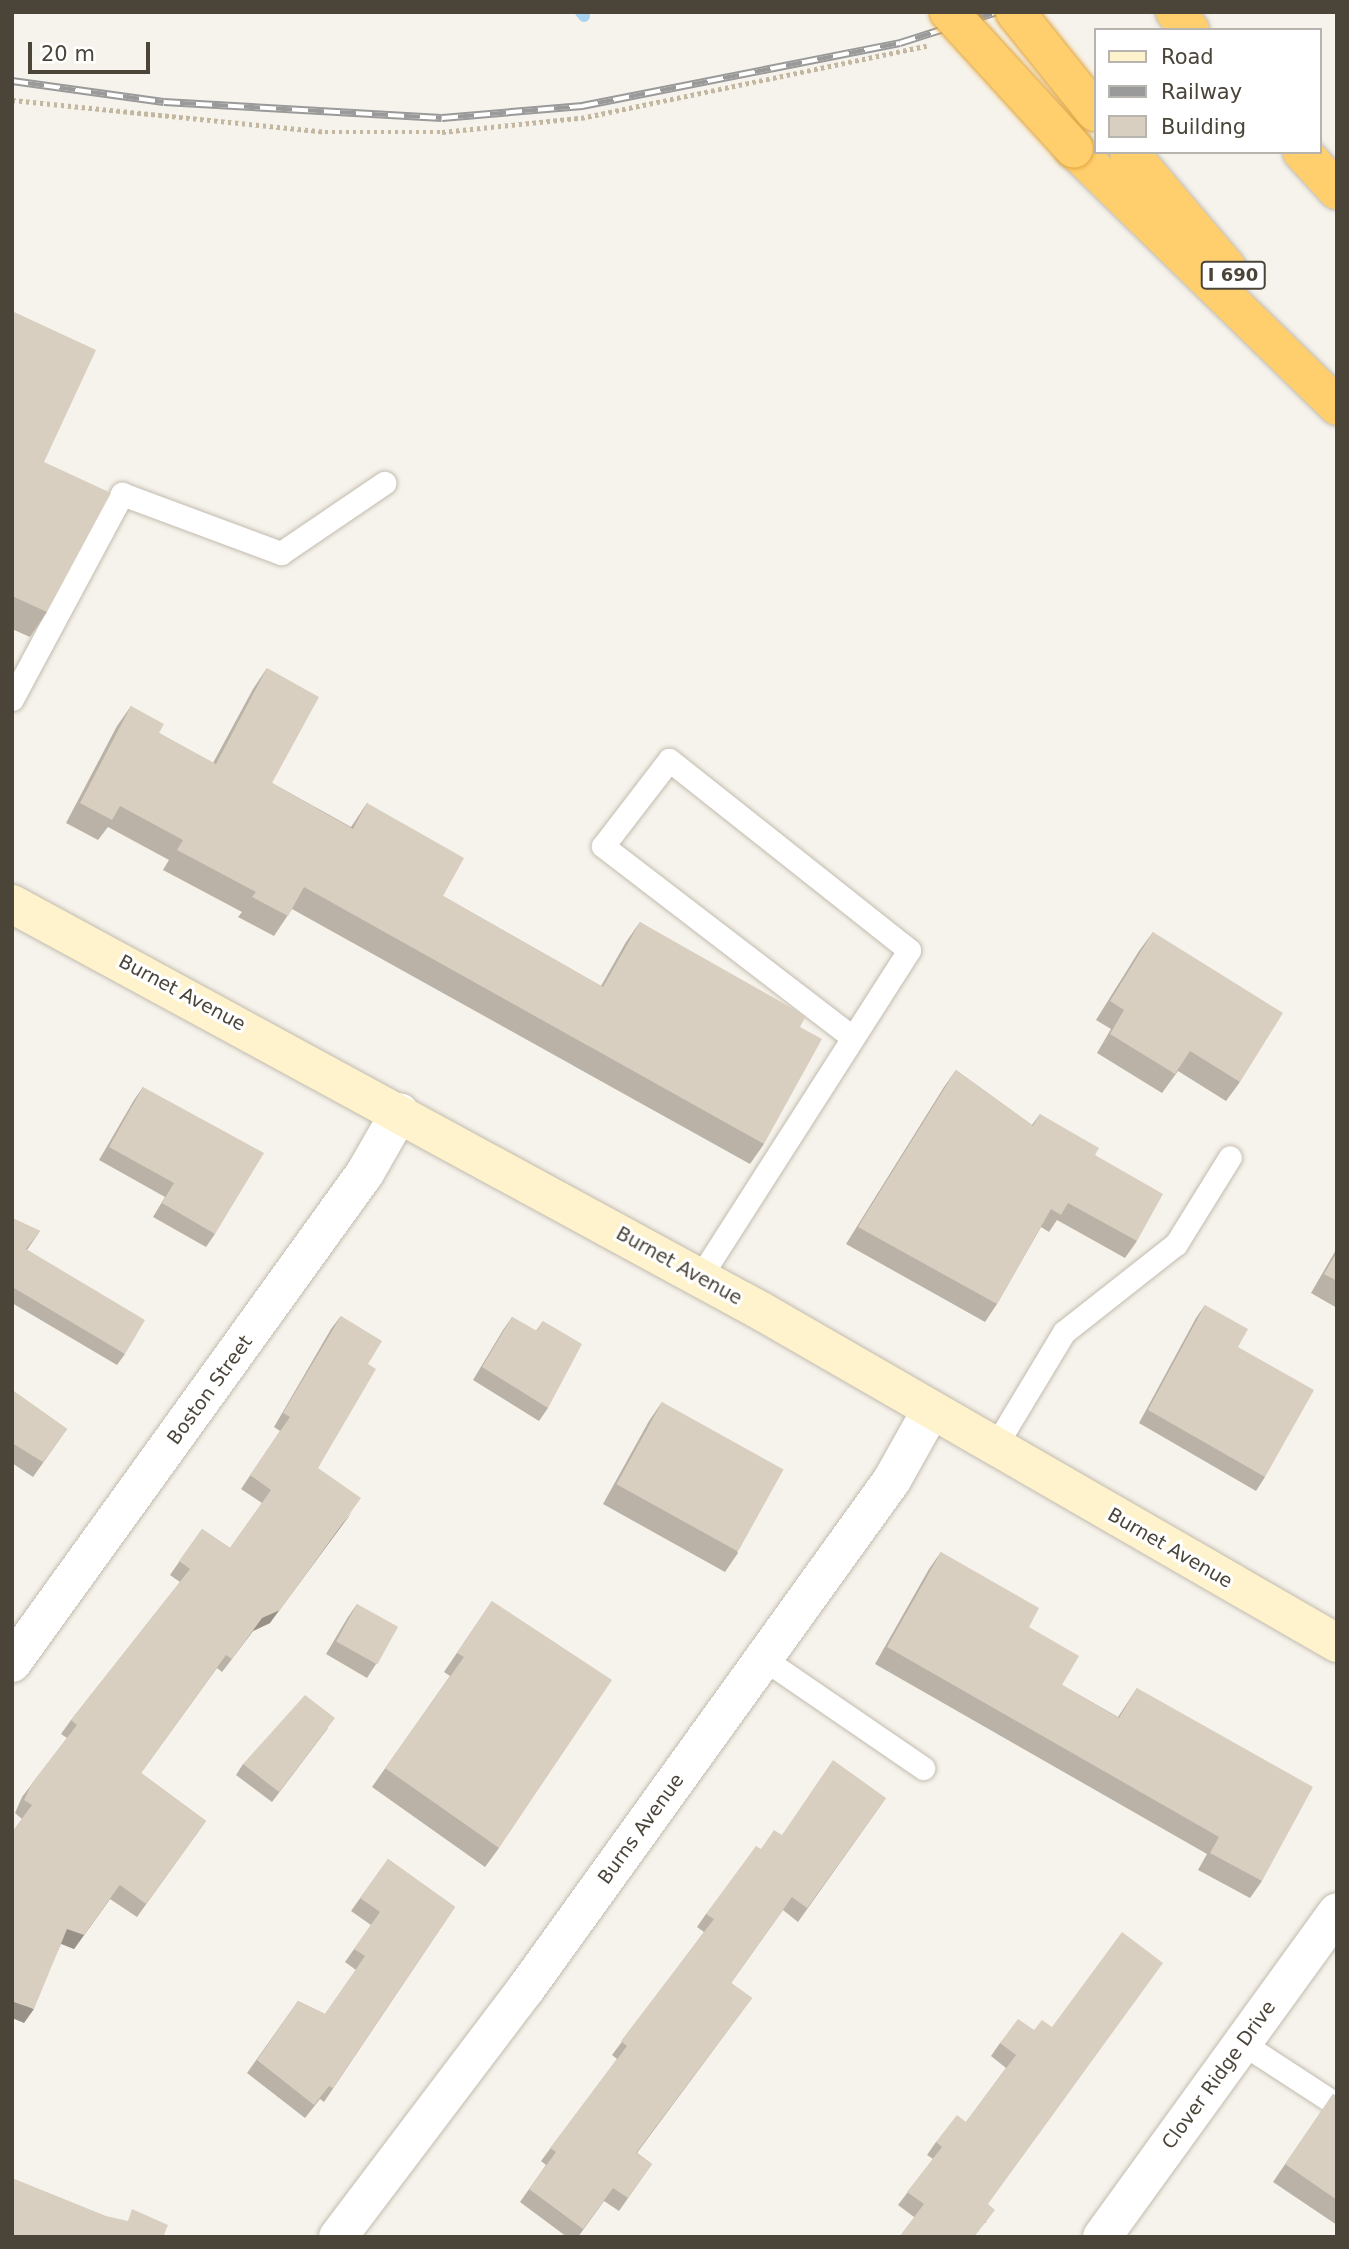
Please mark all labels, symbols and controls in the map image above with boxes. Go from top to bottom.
scale bar [32,28,154,72]
legend [1094,28,1321,154]
text: 20 m [41,42,95,66]
text: Road [1161,45,1214,69]
text: Railway [1161,80,1242,104]
text: Building [1161,115,1246,139]
road number: I 690 [1200,260,1266,290]
street label: Burnet Avenue [115,950,249,1036]
street label: Burnet Avenue [612,1222,746,1310]
street label: Boston Street [163,1331,257,1449]
street label: Burnet Avenue [1104,1503,1236,1593]
street label: Burns Avenue [593,1769,689,1889]
street label: Clover Ridge Drive [1157,1996,1281,2154]

